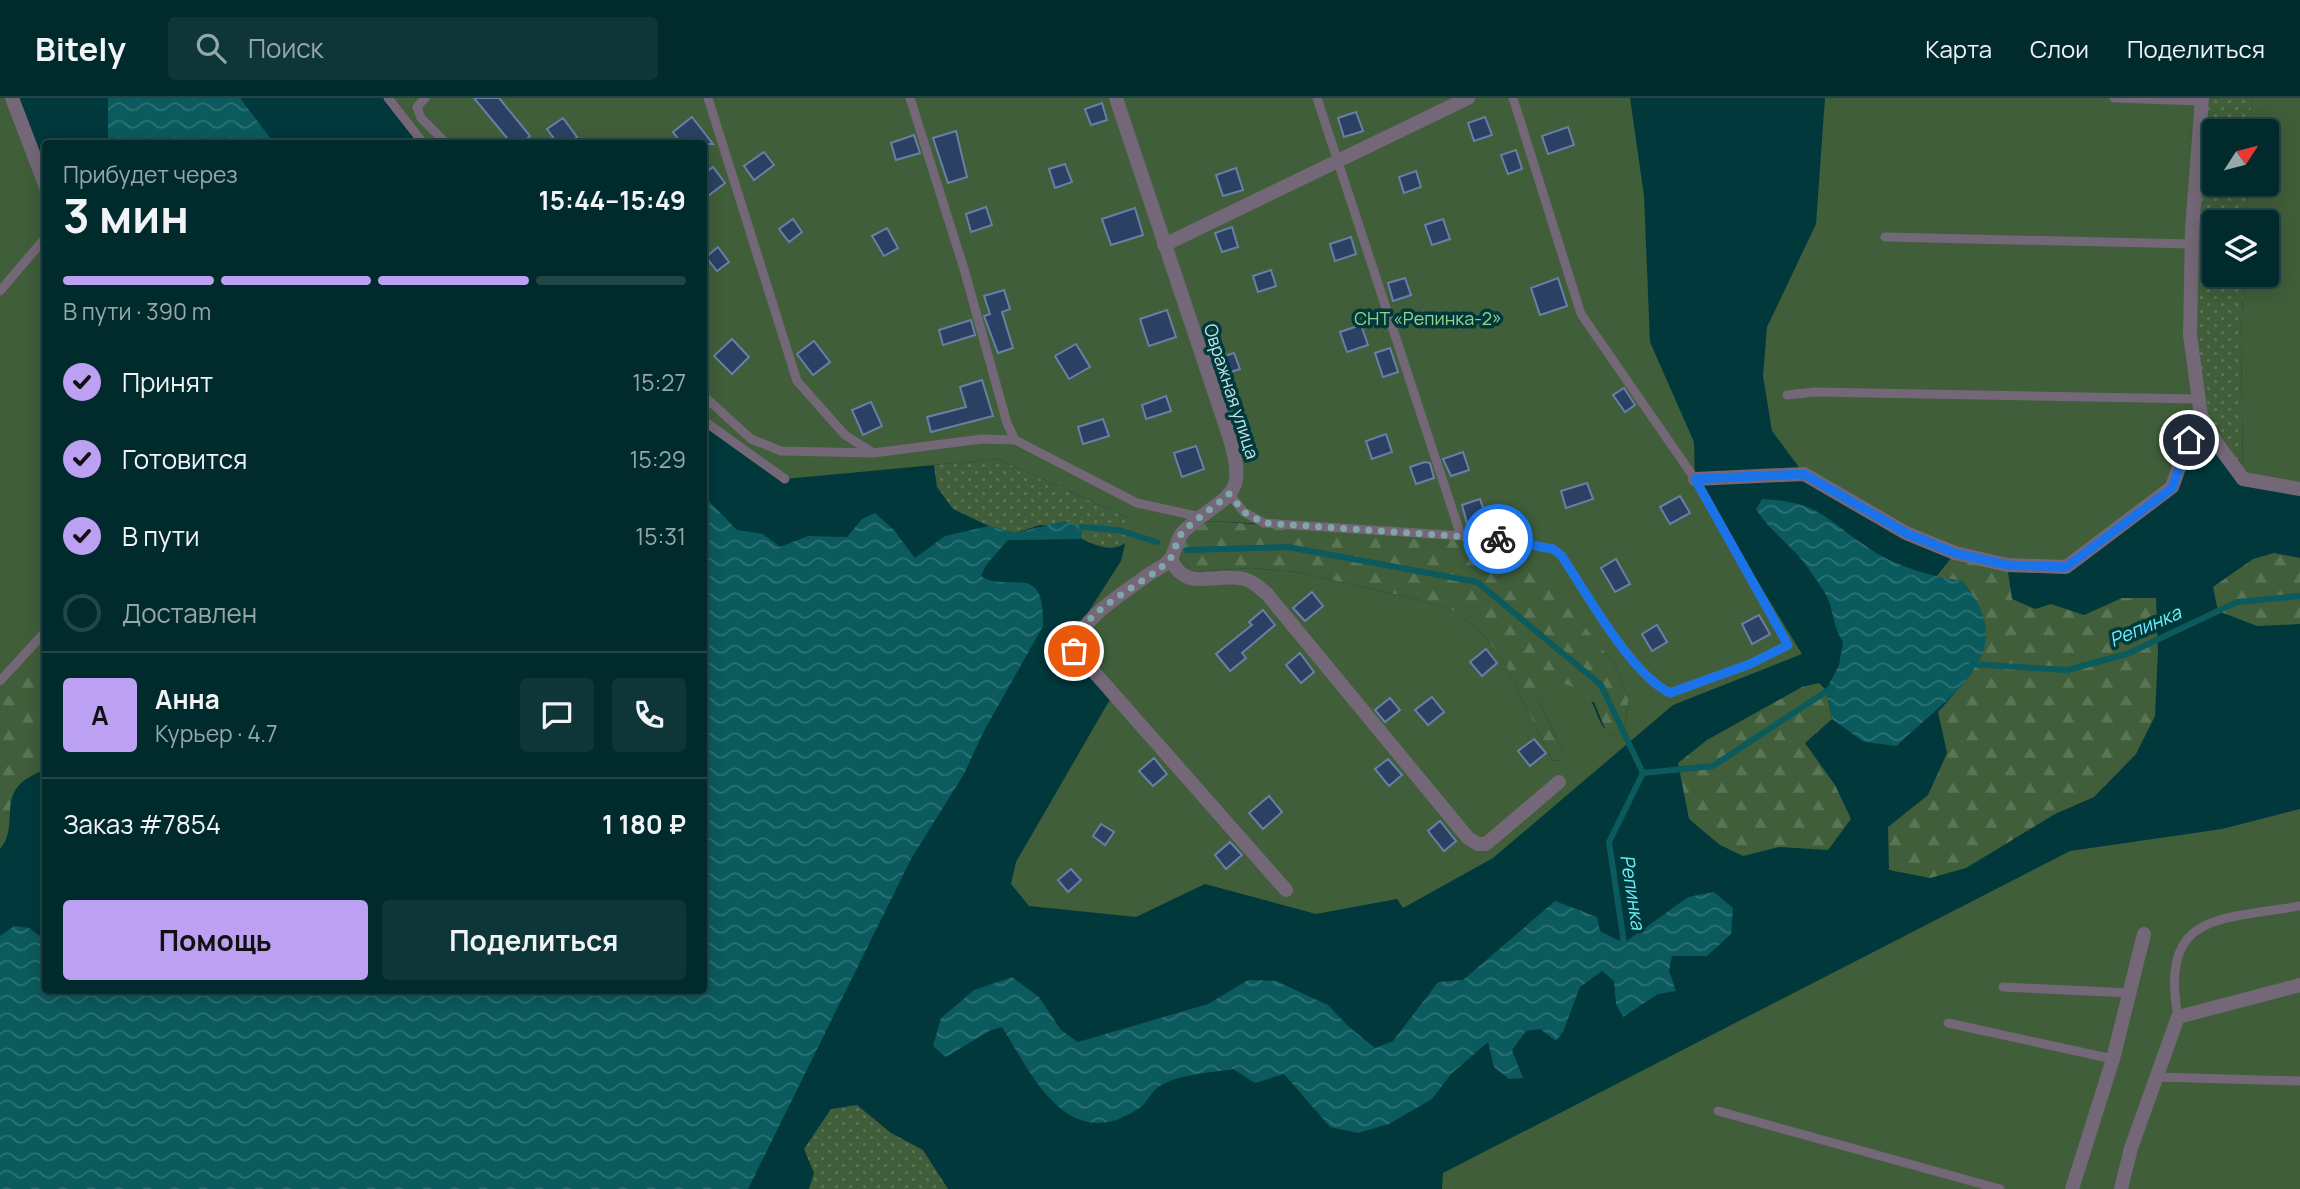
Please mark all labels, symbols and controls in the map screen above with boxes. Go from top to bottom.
search box [168,17,658,80]
text: Bitely [35,26,126,71]
icon: search [192,29,230,67]
text: Поиск [248,30,324,66]
text: Карта [1925,32,1992,65]
text: Слои [2030,32,2089,65]
text: Поделиться [2127,32,2265,65]
north arrow [2202,119,2278,196]
map controls [2202,119,2279,287]
text: Прибудет через [63,158,238,190]
text: 15:44–15:49 [538,182,686,218]
text: 3 мин [63,184,189,247]
button: layers [2202,210,2279,287]
text: В пути · 390 m [63,295,211,327]
park label: СНТ «Репинка-2» [1354,306,1502,330]
street label: Овражная улица [1199,320,1265,462]
icon: check [63,363,101,401]
text: Принят [122,364,213,400]
text: 15:27 [632,366,686,398]
pin [2159,410,2219,470]
icon: home [2170,421,2208,459]
icon: check [63,440,101,478]
text: Готовится [122,441,247,477]
text: 15:29 [629,443,686,475]
courier [1463,504,1533,574]
icon: check [63,517,101,555]
text: В пути [122,518,200,554]
text: 15:31 [635,520,686,552]
icon: bike [1479,520,1517,558]
text: Доставлен [122,595,257,631]
water label: Репинка [2105,599,2186,653]
pin [1044,621,1104,681]
icon: bag [1055,632,1093,670]
button: chat [520,678,594,752]
button: phone [612,678,686,752]
text: Анна [155,681,220,717]
text: А [91,697,109,733]
text: Курьер · 4.7 [155,717,278,749]
text: Заказ #7854 [63,806,221,842]
text: 1 180 ₽ [602,806,686,842]
water label: Репинка [1614,853,1652,933]
button: Помощь [63,900,368,980]
button: Поделиться [382,900,686,980]

